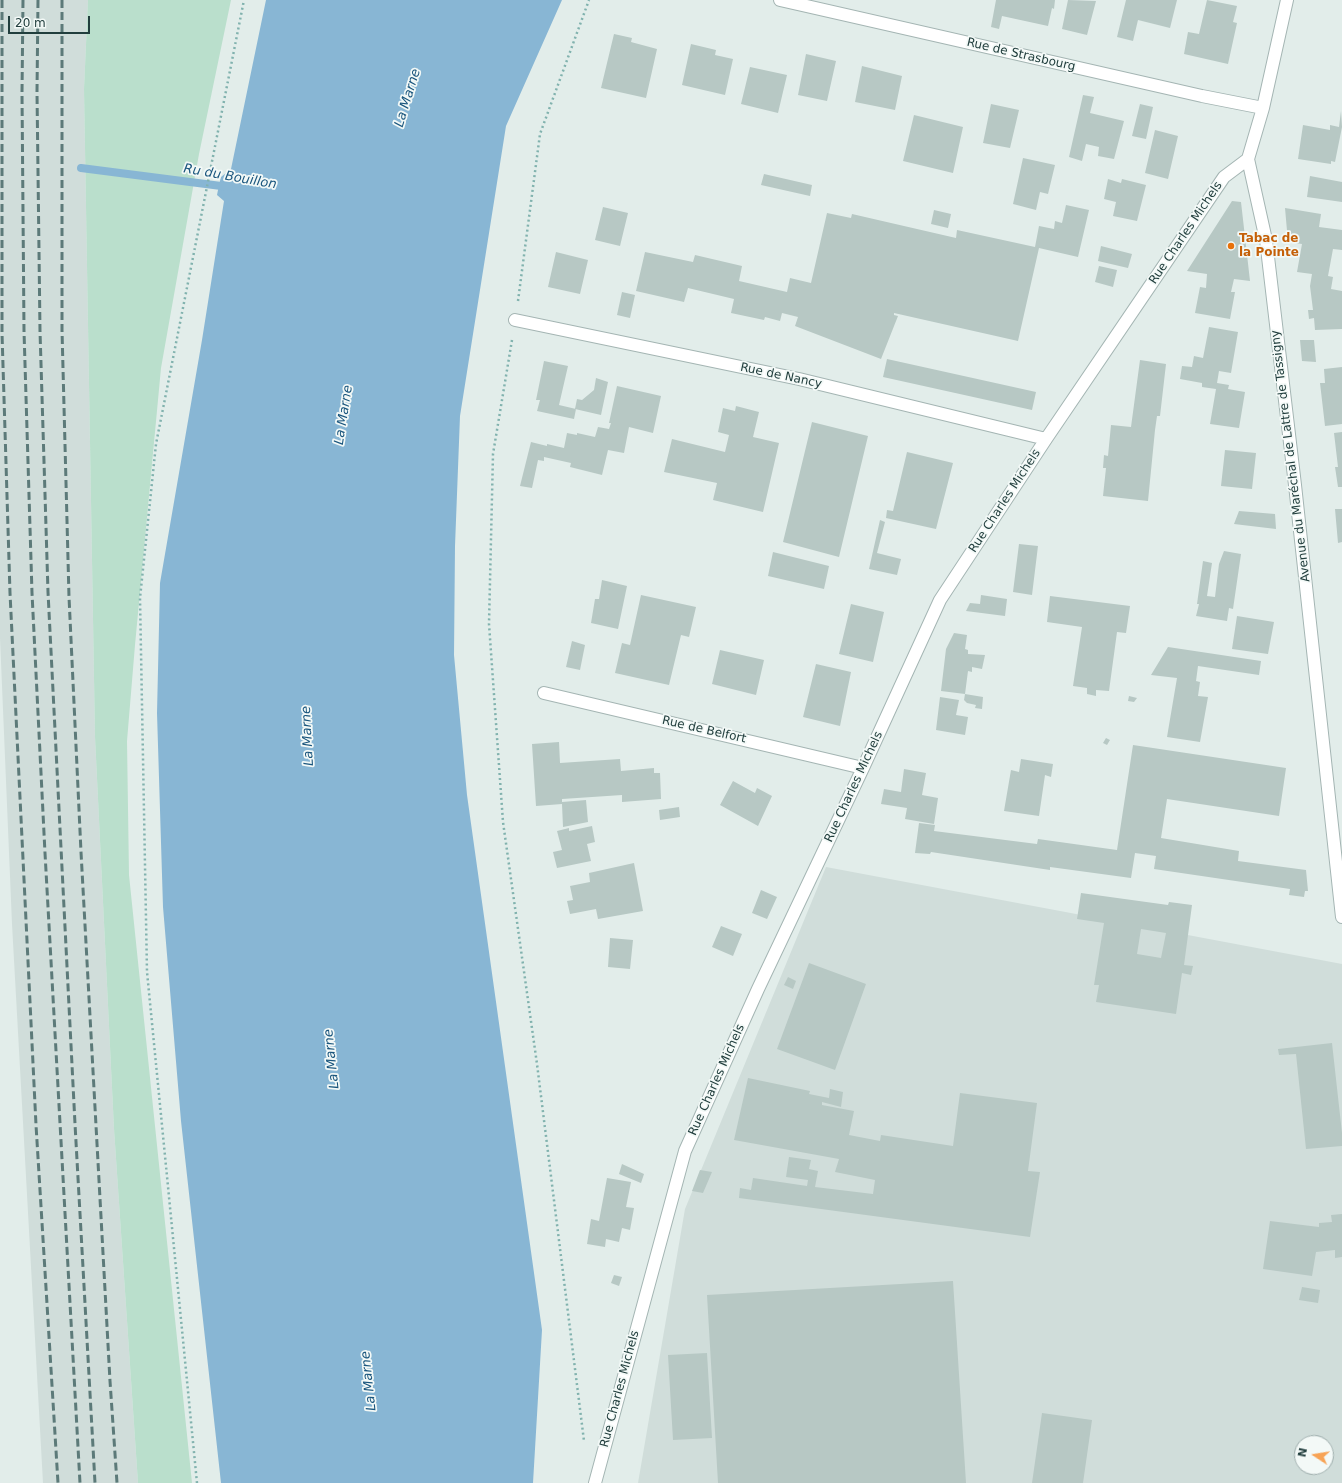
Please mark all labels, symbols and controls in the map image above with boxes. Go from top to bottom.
scale bar [10,8,92,34]
text: 20 m [15,16,46,30]
street label: Rue de Strasbourg [965,35,1077,75]
water label: La Marne [392,67,424,129]
water label: Ru du Bouillon [182,161,278,193]
street label: Rue Charles Michels [1146,179,1226,287]
place label: Tabac de la Pointe [1239,232,1299,260]
marker: Tabac de la Pointe [1226,241,1236,251]
street label: Avenue du Maréchal de Lattre de Tassigny [1268,329,1314,583]
street label: Rue de Nancy [739,360,823,392]
water label: La Marne [332,384,356,446]
street label: Rue Charles Michels [966,447,1044,555]
water label: La Marne [299,706,317,766]
street label: Rue de Belfort [661,713,747,747]
street label: Rue Charles Michels [822,729,886,845]
street label: Rue Charles Michels [686,1022,748,1138]
water label: La Marne [321,1028,343,1090]
street label: Rue Charles Michels [597,1329,643,1449]
water label: La Marne [358,1350,380,1412]
north arrow [1294,1435,1334,1475]
text: N [1295,1447,1310,1458]

